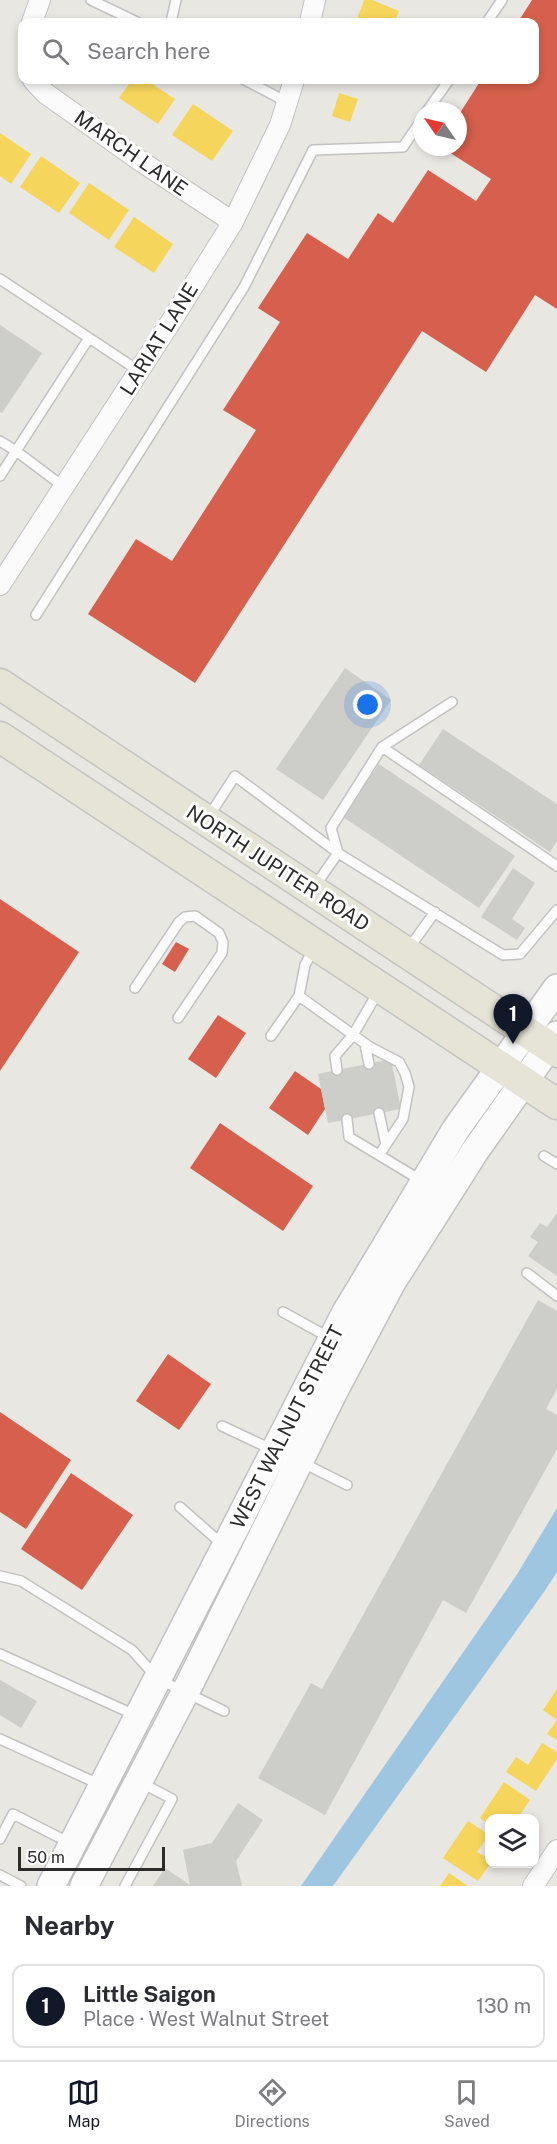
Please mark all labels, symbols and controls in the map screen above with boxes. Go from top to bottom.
search box [18,18,539,84]
icon: search [39,35,72,68]
text: Search here [87,38,211,64]
north arrow [413,102,467,156]
street label: MARCH LANE [70,105,192,201]
street label: LARIAT LANE [115,278,203,400]
your location [353,690,382,719]
street label: NORTH JUPITER ROAD [182,800,374,936]
pin: 1 [494,994,532,1044]
street label: WEST WALNUT STREET [225,1321,349,1533]
map controls [485,1814,539,1868]
button: layers [485,1814,539,1868]
scale bar [18,1844,165,1872]
text: 50 m [27,1848,65,1867]
text: Nearby [24,1910,114,1941]
text: Little Saigon [83,1981,216,2007]
text: 1 [41,1994,50,2018]
text: 130 m [476,1994,531,2018]
text: Place · West Walnut Street [83,2007,329,2031]
tab: Map [67,2076,100,2131]
tab: Directions [235,2076,310,2131]
tab: Saved [444,2076,490,2131]

